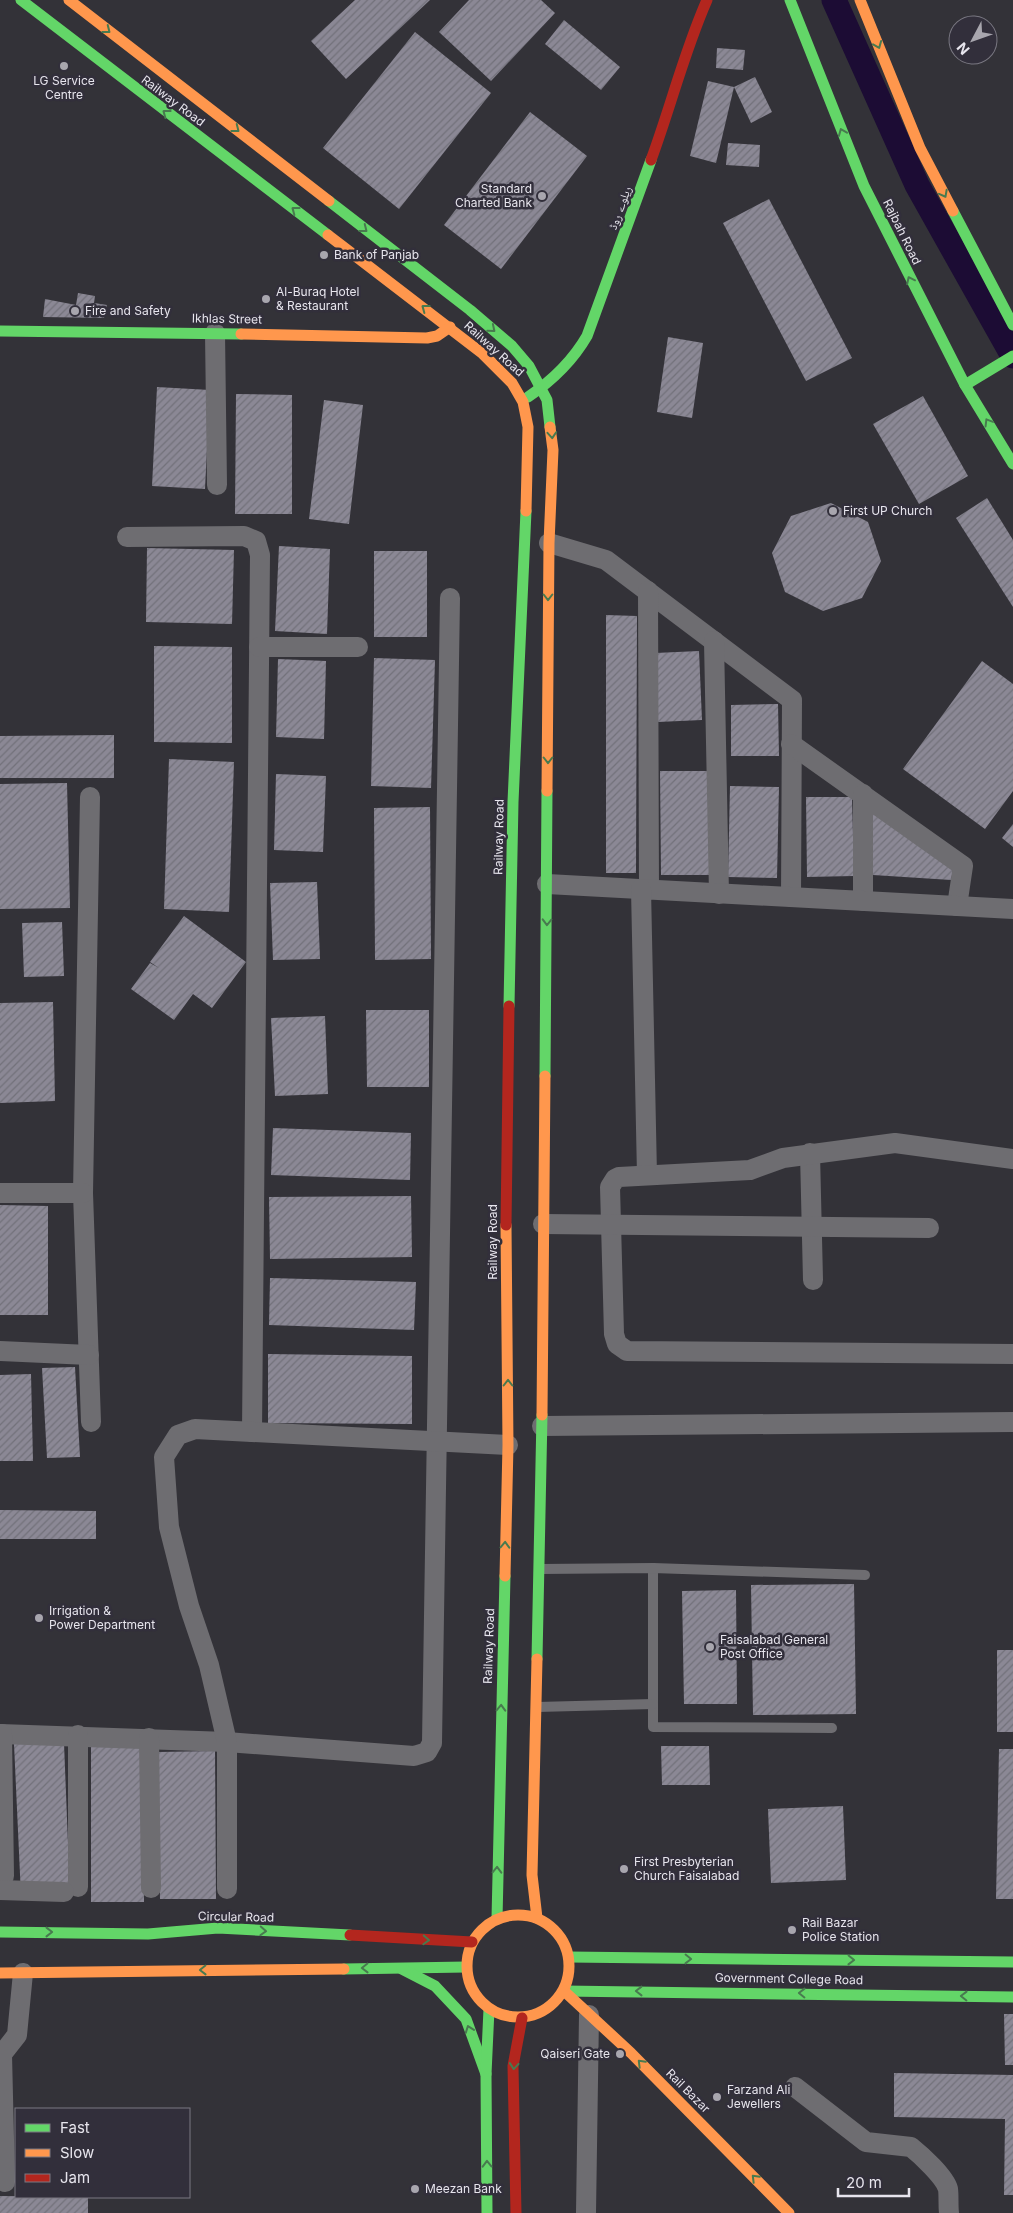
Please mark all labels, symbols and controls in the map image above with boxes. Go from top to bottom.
north arrow [948,15,998,65]
one-way arrow [102,24,111,33]
text: N [953,39,973,58]
one-way arrow [872,40,882,49]
marker: LG Service Centre [58,60,70,72]
street label: Railway Road [139,72,208,129]
place label: LG Service Centre [33,73,95,102]
one-way arrow [162,109,171,118]
one-way arrow [230,124,239,132]
one-way arrow [838,128,849,137]
place label: Standard Charted Bank [455,181,532,210]
street label: ریلوے روڈ [605,184,635,232]
one-way arrow [938,188,948,197]
marker: Standard Charted Bank [536,190,548,202]
street label: Rajbah Road [880,197,925,267]
one-way arrow [292,208,301,216]
one-way arrow [358,223,368,232]
place label: Bank of Panjab [334,247,419,262]
marker: Bank of Panjab [318,249,330,261]
one-way arrow [906,276,916,285]
place label: Al-Buraq Hotel & Restaurant [276,284,359,313]
marker: Al-Buraq Hotel & Restaurant [260,293,272,305]
place label: Fire and Safety [85,303,171,318]
marker: Fire and Safety [69,305,81,317]
one-way arrow [422,306,431,314]
street label: Ikhlas Street [192,310,262,327]
street label: Railway Road [461,318,527,380]
one-way arrow [486,324,495,332]
one-way arrow [984,419,994,428]
one-way arrow [546,431,557,439]
place label: First UP Church [843,503,932,518]
marker: First UP Church [827,505,839,517]
one-way arrow [543,594,553,602]
one-way arrow [543,756,553,764]
street label: Railway Road [490,799,507,875]
one-way arrow [542,919,552,927]
street label: Railway Road [485,1204,500,1280]
one-way arrow [503,1378,513,1386]
one-way arrow [500,1541,511,1549]
place label: Irrigation & Power Department [49,1603,155,1632]
street label: Railway Road [480,1608,497,1684]
marker: Irrigation & Power Department [33,1612,45,1624]
place label: Faisalabad General Post Office [720,1632,828,1661]
marker: Faisalabad General Post Office [704,1641,716,1653]
one-way arrow [496,1703,506,1711]
place label: First Presbyterian Church Faisalabad [634,1854,739,1883]
marker: First Presbyterian Church Faisalabad [618,1863,630,1875]
one-way arrow [491,1866,502,1874]
street label: Circular Road [198,1908,274,1925]
place label: Rail Bazar Police Station [802,1915,879,1944]
marker: Rail Bazar Police Station [786,1924,798,1936]
one-way arrow [260,1926,268,1937]
one-way arrow [45,1927,53,1937]
one-way arrow [422,1934,430,1945]
one-way arrow [684,1953,692,1964]
one-way arrow [847,1955,855,1966]
one-way arrow [361,1963,368,1973]
one-way arrow [198,1965,206,1975]
street label: Government College Road [715,1970,863,1987]
one-way arrow [635,1986,643,1996]
one-way arrow [798,1988,806,1998]
one-way arrow [960,1991,968,2001]
one-way arrow [465,2025,475,2033]
place label: Qaiseri Gate [540,2046,610,2061]
marker: Qaiseri Gate [614,2048,626,2060]
one-way arrow [638,2059,647,2068]
one-way arrow [509,2062,520,2070]
street label: Rail Bazar [663,2066,714,2116]
place label: Farzand Ali Jewellers [727,2082,790,2111]
marker: Farzand Ali Jewellers [711,2091,723,2103]
legend [15,2108,190,2198]
text: Fast [60,2118,90,2137]
text: Slow [60,2143,94,2162]
one-way arrow [482,2160,492,2168]
scale bar [838,2166,909,2198]
text: Jam [60,2168,90,2187]
text: 20 m [846,2173,882,2192]
one-way arrow [752,2175,761,2184]
place label: Meezan Bank [425,2181,502,2196]
marker: Meezan Bank [409,2183,421,2195]

